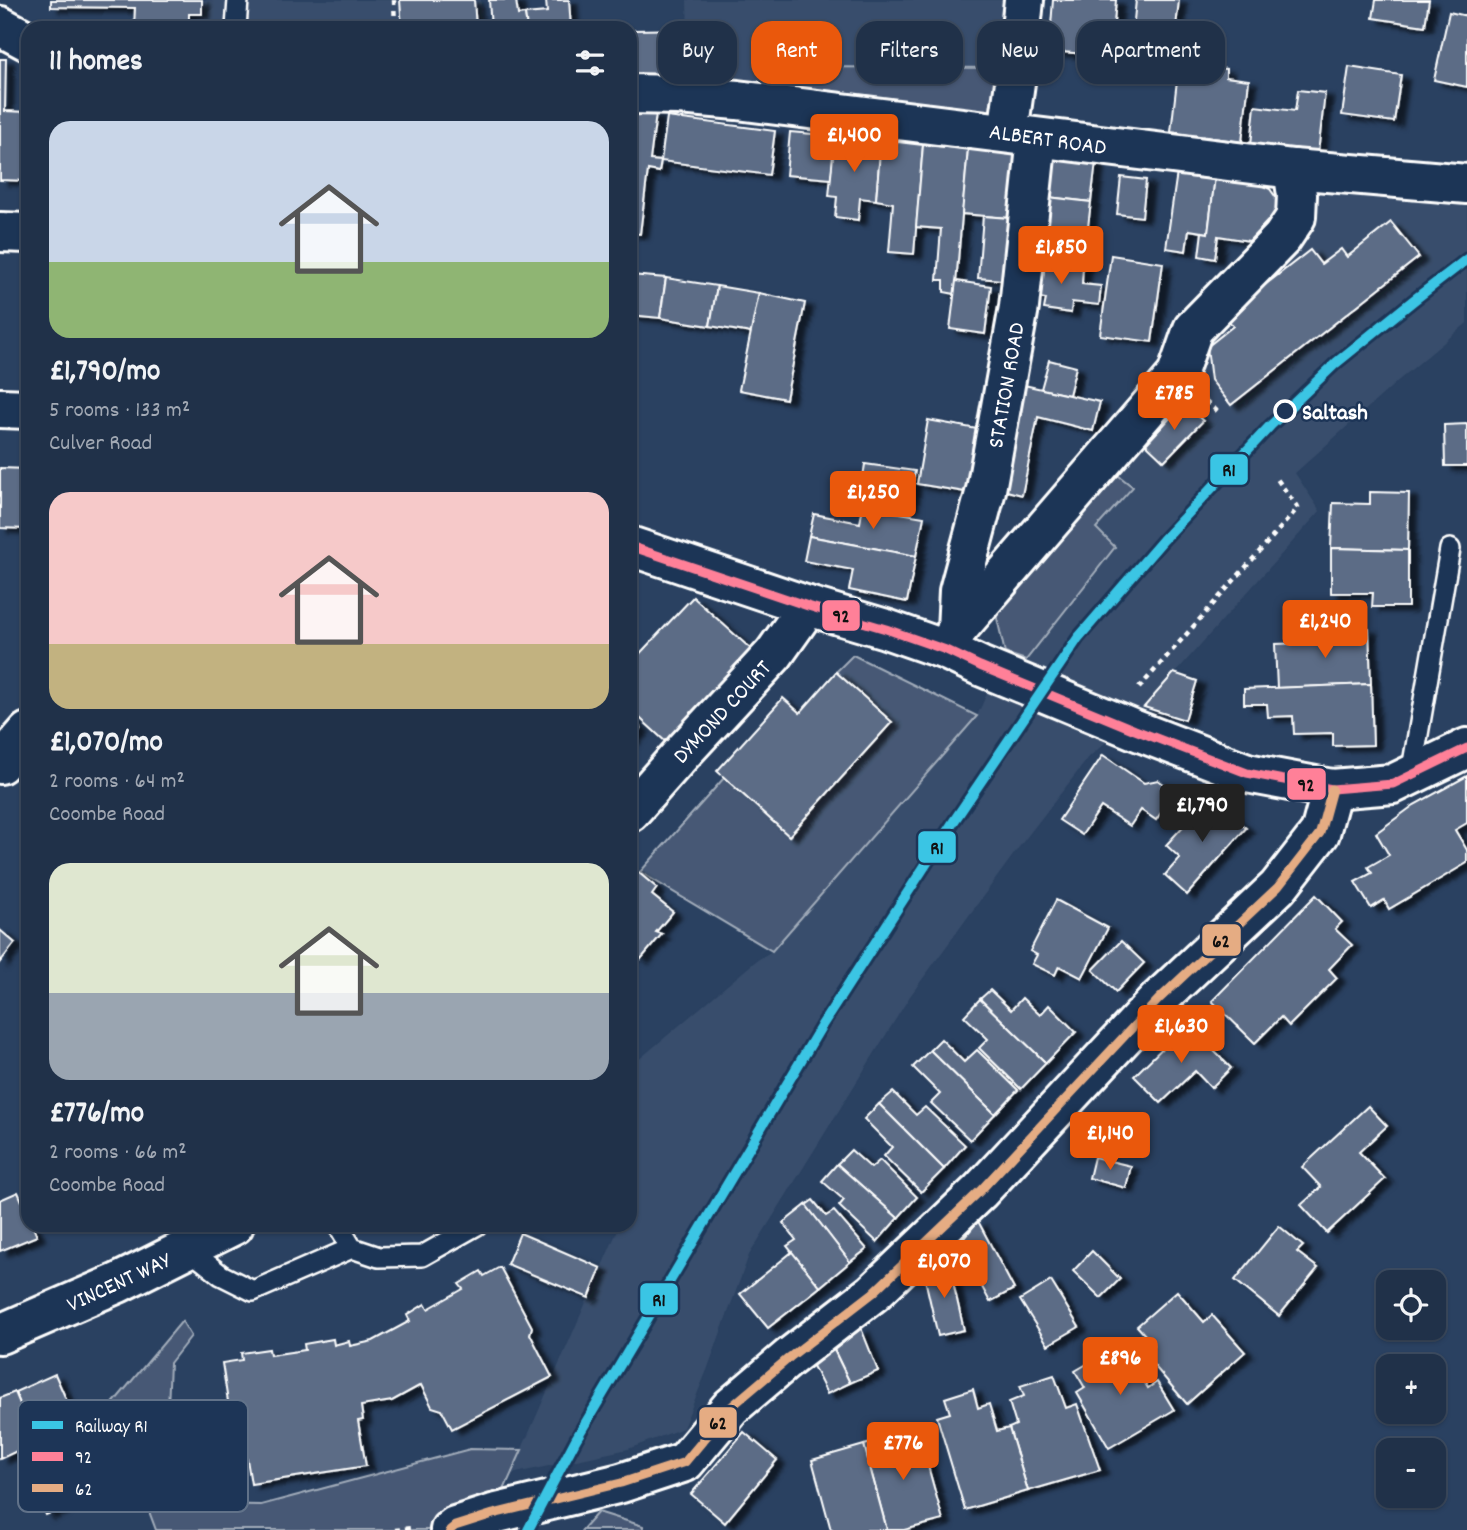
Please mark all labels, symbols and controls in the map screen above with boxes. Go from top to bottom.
chip: Buy [658,21,737,84]
chip: Rent [751,21,842,84]
chip: Filters [856,21,963,84]
chip: New [977,21,1063,84]
chip: Apartment [1077,21,1225,84]
text: 11 homes [49,42,143,85]
icon: filters [571,44,609,82]
pin: £1,400 [797,114,911,174]
street label: ALBERT ROAD [987,117,1108,166]
text: £1,400 [826,120,882,153]
icon: home [266,166,392,292]
pin: £1,850 [1004,226,1118,286]
text: £1,850 [1034,232,1088,265]
street label: STATION ROAD [981,320,1036,451]
text: £1,790/mo [49,352,160,395]
pin: £785 [1133,372,1215,432]
text: £785 [1154,378,1194,411]
text: 5 rooms · 133 m² [49,395,190,428]
place label: Saltash [1302,398,1368,431]
marker: Saltash [1274,400,1296,422]
text: Culver Road [49,428,152,461]
line badge: R1 [1209,453,1249,486]
text: R1 [1222,459,1236,486]
pin: £1,250 [816,472,930,531]
text: £1,250 [846,477,900,510]
icon: home [266,537,392,663]
line badge: 92 [821,599,861,632]
pin: £1,240 [1268,600,1382,660]
text: 92 [832,605,850,632]
text: £1,240 [1298,606,1352,639]
street label: DYMOND COURT [667,654,780,773]
text: £1,070/mo [49,723,163,766]
text: 2 rooms · 64 m² [49,766,185,799]
line badge: 92 [1286,767,1327,801]
text: 92 [1297,774,1315,801]
pin: £1,790 [1145,784,1259,844]
text: £1,790 [1176,790,1228,823]
text: Coombe Road [49,799,165,832]
line badge: R1 [917,830,957,864]
text: R1 [930,837,944,864]
icon: home [266,908,392,1034]
line badge: 62 [1201,923,1242,957]
text: 62 [1212,930,1230,957]
pin: £1,630 [1124,1006,1238,1065]
text: £1,630 [1154,1011,1208,1044]
text: £776/mo [49,1094,144,1137]
pin: £1,140 [1053,1112,1167,1172]
text: £1,140 [1086,1118,1134,1151]
text: 2 rooms · 66 m² [49,1137,187,1170]
text: Coombe Road [49,1170,165,1203]
pin: £1,070 [887,1240,1001,1300]
street label: VINCENT WAY [62,1245,177,1323]
text: £1,070 [917,1246,971,1279]
map controls [1376,1270,1446,1508]
button: locate [1376,1270,1446,1340]
line badge: R1 [639,1282,679,1316]
text: R1 [652,1289,666,1316]
pin: £896 [1079,1338,1161,1397]
text: £896 [1099,1343,1141,1376]
button: + [1376,1354,1446,1424]
legend [18,1400,248,1512]
line badge: 62 [698,1406,738,1439]
text: 62 [709,1412,727,1439]
text: Railway R1 [75,1415,148,1442]
pin: £776 [862,1422,944,1482]
text: £776 [883,1428,923,1461]
button: − [1376,1438,1446,1508]
text: 92 [75,1446,92,1473]
text: 62 [75,1478,93,1505]

